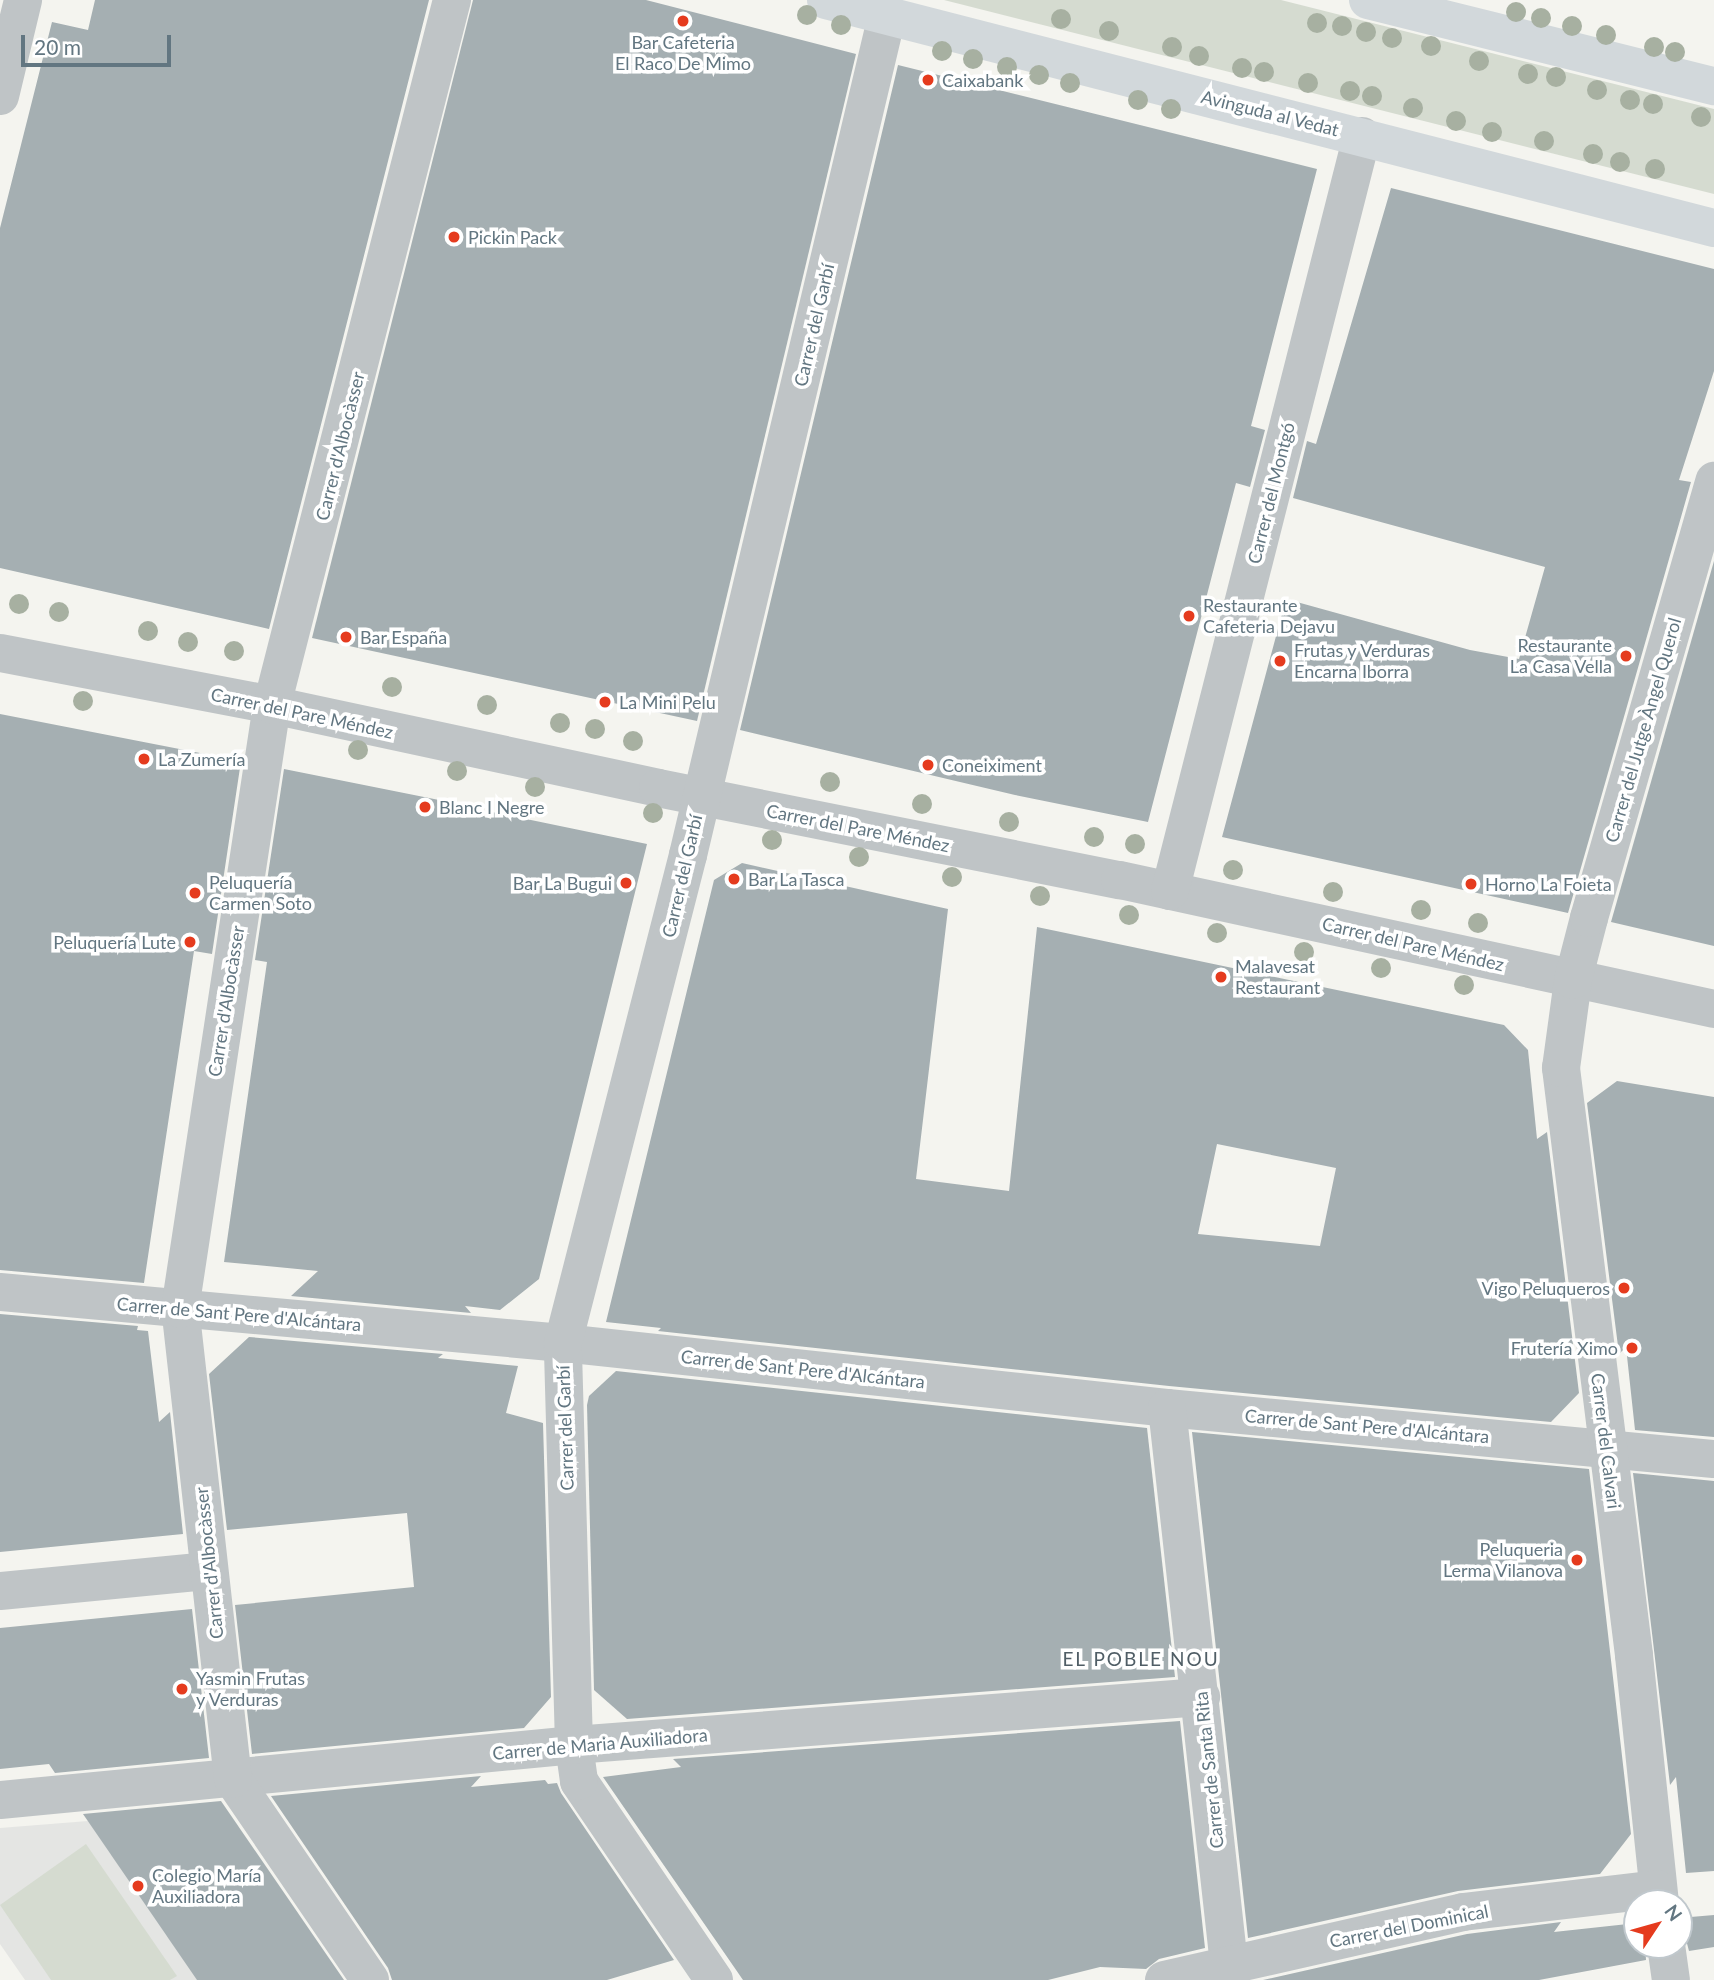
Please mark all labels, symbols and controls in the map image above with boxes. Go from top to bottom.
marker: Bar Cafeteria El Raco De Mimo [675,13,691,29]
scale bar [24,21,175,65]
place label: Bar Cafeteria El Raco De Mimo [615,32,751,74]
text: 20 m [34,34,81,59]
place label: Caixabank [942,69,1023,91]
marker: Caixabank [920,72,936,88]
street label: Avinguda al Vedat [1199,85,1341,141]
place label: Pickin Pack [468,226,557,248]
marker: Pickin Pack [446,229,462,245]
street label: Carrer del Garbí [789,261,839,389]
street label: Carrer d'Albocàsser [311,369,369,523]
street label: Carrer del Montgó [1243,420,1299,566]
place label: Restaurante Cafeteria Dejavu [1203,595,1335,638]
marker: Restaurante Cafeteria Dejavu [1181,608,1197,624]
street label: Carrer del Jutge Àngel Querol [1600,614,1686,846]
place label: Bar España [360,626,448,648]
marker: Bar España [338,629,354,645]
place label: Restaurante La Casa Vella [1509,635,1612,678]
place label: Frutas y Verduras Encarna Iborra [1294,640,1431,682]
marker: Restaurante La Casa Vella [1618,648,1634,664]
marker: Frutas y Verduras Encarna Iborra [1272,653,1288,669]
street label: Carrer del Pare Méndez [209,683,395,743]
place label: La Mini Pelu [619,691,716,713]
marker: La Mini Pelu [597,694,613,710]
place label: La Zumería [158,748,245,770]
marker: La Zumería [136,751,152,767]
place label: Coneiximent [942,754,1042,776]
marker: Coneiximent [920,757,936,773]
place label: Blanc I Negre [439,796,545,818]
marker: Blanc I Negre [417,799,433,815]
street label: Carrer del Pare Méndez [765,800,951,856]
street label: Carrer del Garbí [657,812,707,940]
place label: Bar La Tasca [748,868,845,890]
marker: Bar La Tasca [726,871,742,887]
place label: Peluquería Carmen Soto [209,872,312,914]
place label: Bar La Bugui [512,872,612,894]
place label: Horno La Foieta [1485,873,1612,895]
marker: Bar La Bugui [618,875,634,891]
marker: Horno La Foieta [1463,876,1479,892]
marker: Peluquería Carmen Soto [187,885,203,901]
street label: Carrer del Pare Méndez [1320,913,1506,975]
street label: Carrer d'Albocàsser [203,924,249,1078]
place label: Peluquería Lute [53,931,176,953]
marker: Peluquería Lute [182,934,198,950]
place label: Malavesat Restaurant [1235,956,1320,998]
marker: Malavesat Restaurant [1213,969,1229,985]
place label: Vigo Peluqueros [1482,1277,1610,1299]
marker: Vigo Peluqueros [1616,1280,1632,1296]
street label: Carrer de Sant Pere d'Alcántara [116,1293,362,1335]
place label: Frutería Ximo [1511,1337,1618,1359]
marker: Frutería Ximo [1624,1340,1640,1356]
street label: Carrer de Sant Pere d'Alcántara [680,1345,926,1393]
street label: Carrer del Garbí [552,1365,578,1491]
street label: Carrer del Calvari [1587,1372,1625,1510]
street label: Carrer de Sant Pere d'Alcántara [1244,1405,1490,1447]
street label: Carrer d'Albocàsser [190,1486,228,1640]
place label: Peluqueria Lerma Vilanova [1442,1539,1563,1582]
marker: Peluqueria Lerma Vilanova [1569,1552,1585,1568]
district label: EL POBLE NOU [1064,1648,1218,1670]
place label: Yasmin Frutas y Verduras [196,1668,305,1710]
marker: Yasmin Frutas y Verduras [174,1681,190,1697]
street label: Carrer de Santa Rita [1190,1690,1228,1850]
street label: Carrer de Maria Auxiliadora [491,1724,709,1764]
place label: Colegio María Auxiliadora [152,1865,262,1908]
marker: Colegio María Auxiliadora [130,1878,146,1894]
north arrow [1623,1889,1693,1959]
street label: Carrer del Dominical [1327,1900,1491,1952]
text: N [1660,1900,1687,1925]

